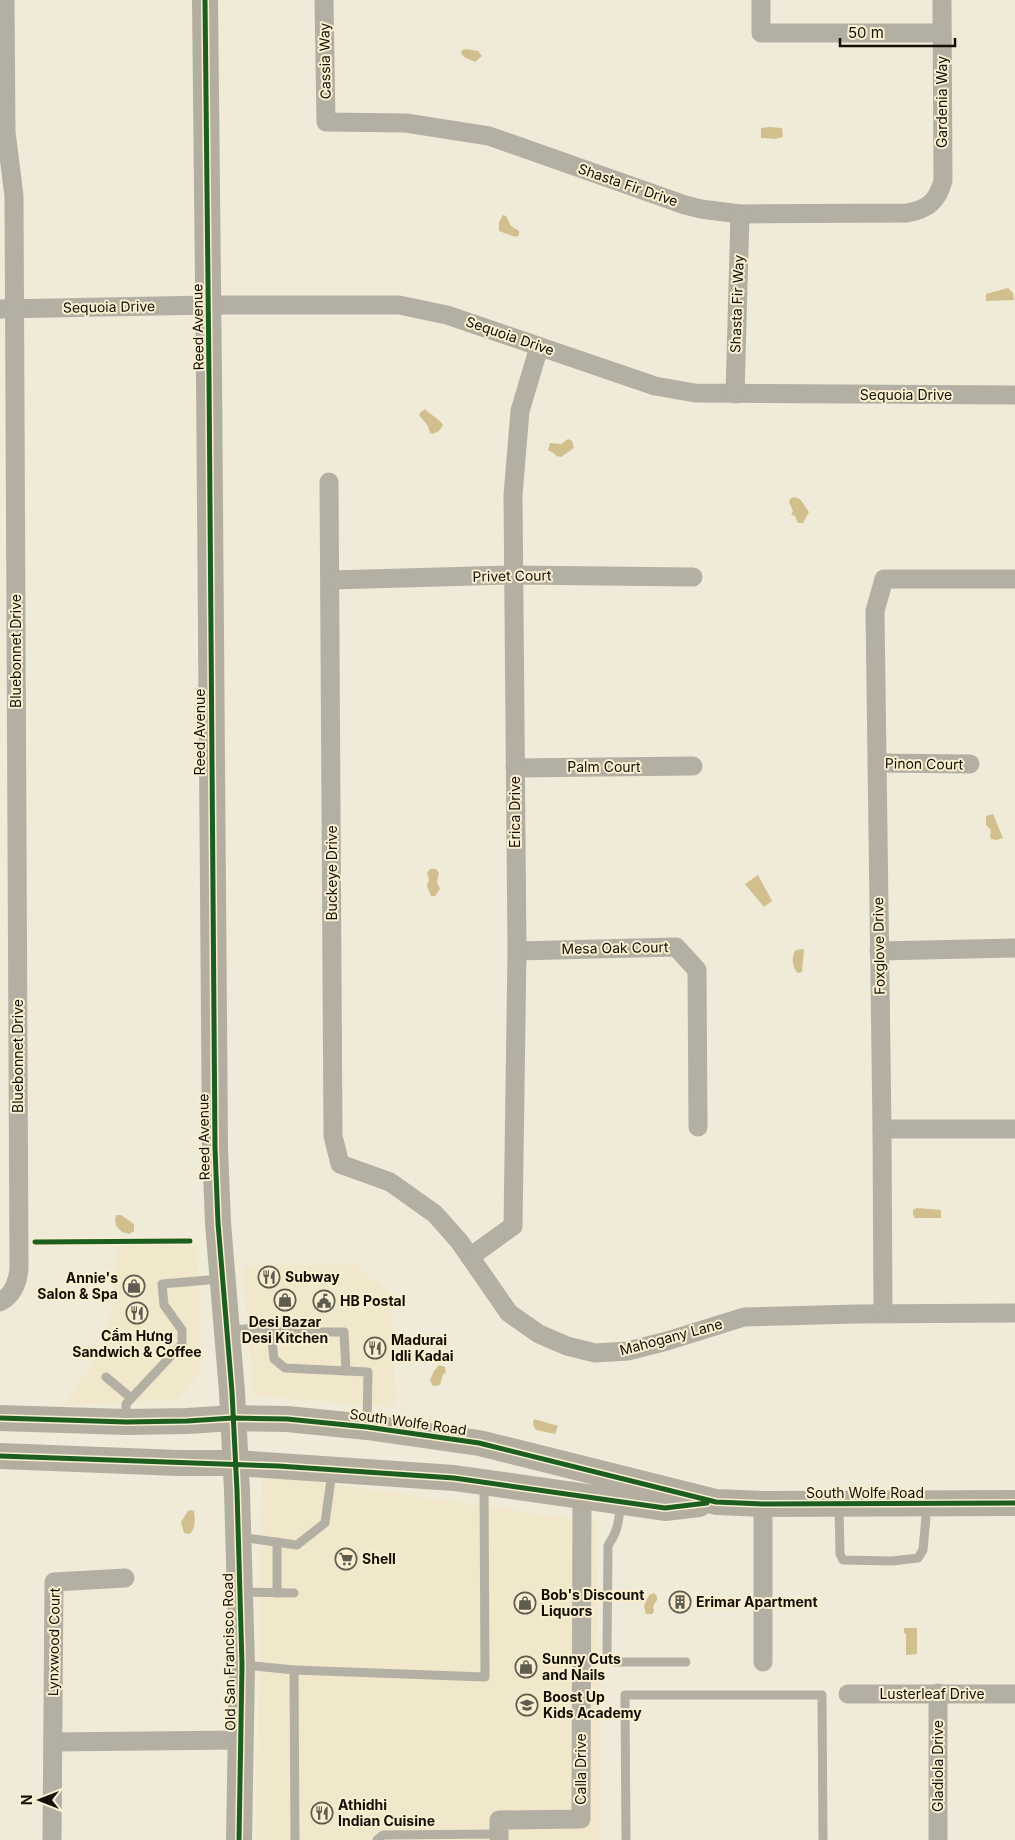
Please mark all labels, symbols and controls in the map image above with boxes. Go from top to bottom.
scale bar [840,15,955,47]
street label: Cassia Way [315,22,334,99]
text: 50 m [848,23,884,42]
street label: Gardenia Way [933,56,950,148]
street label: Shasta Fir Drive [576,159,680,210]
street label: Shasta Fir Way [726,254,747,353]
street label: Reed Avenue [188,283,207,371]
street label: Sequoia Drive [63,297,155,316]
street label: Sequoia Drive [464,312,557,359]
street label: Sequoia Drive [860,386,952,403]
street label: Privet Court [472,566,552,585]
street label: Bluebonnet Drive [7,594,24,708]
street label: Reed Avenue [191,689,208,775]
street label: Pinon Court [885,754,964,773]
street label: Palm Court [567,758,641,775]
street label: Erica Drive [506,776,523,848]
street label: Buckeye Drive [323,825,340,921]
street label: Foxglove Drive [869,897,888,995]
street label: Mesa Oak Court [561,938,669,957]
street label: Bluebonnet Drive [9,999,26,1113]
street label: Reed Avenue [194,1093,213,1181]
restaurant icon: Subway [257,1265,281,1289]
place label: Subway [285,1268,340,1285]
place label: Annie's Salon & Spa [37,1269,118,1302]
shop icon: Annie's Salon & Spa [122,1274,146,1298]
shop icon: Desi Bazar Desi Kitchen [273,1288,297,1312]
public building icon: HB Postal [312,1289,336,1313]
place label: HB Postal [340,1292,406,1309]
restaurant icon: Cẩm Hưng Sandwich & Coffee [125,1301,149,1325]
place label: Desi Bazar Desi Kitchen [242,1313,328,1346]
street label: Mahogany Lane [618,1315,724,1358]
place label: Cẩm Hưng Sandwich & Coffee [72,1327,202,1360]
place label: Madurai Idli Kadai [391,1331,454,1364]
restaurant icon: Madurai Idli Kadai [363,1336,387,1360]
street label: South Wolfe Road [348,1405,468,1438]
street label: South Wolfe Road [806,1484,924,1501]
supermarket icon: Shell [334,1547,358,1571]
place label: Shell [362,1550,396,1567]
street label: Old San Francisco Road [219,1573,238,1731]
place label: Bob's Discount Liquors [541,1586,644,1619]
street label: Lynxwood Court [44,1587,63,1696]
building icon: Erimar Apartment [668,1590,692,1614]
shop icon: Bob's Discount Liquors [513,1591,537,1615]
place label: Erimar Apartment [696,1593,818,1610]
place label: Sunny Cuts and Nails [542,1650,621,1683]
shop icon: Sunny Cuts and Nails [514,1655,538,1679]
street label: Lusterleaf Drive [879,1685,985,1702]
place label: Boost Up Kids Academy [543,1688,642,1721]
school or university icon: Boost Up Kids Academy [515,1693,539,1717]
street label: Gladiola Drive [929,1720,946,1812]
street label: Calla Drive [572,1733,589,1805]
north arrow [15,1775,65,1825]
text: N [18,1795,35,1805]
place label: Athidhi Indian Cuisine [338,1796,435,1829]
restaurant icon: Athidhi Indian Cuisine [310,1801,334,1825]

